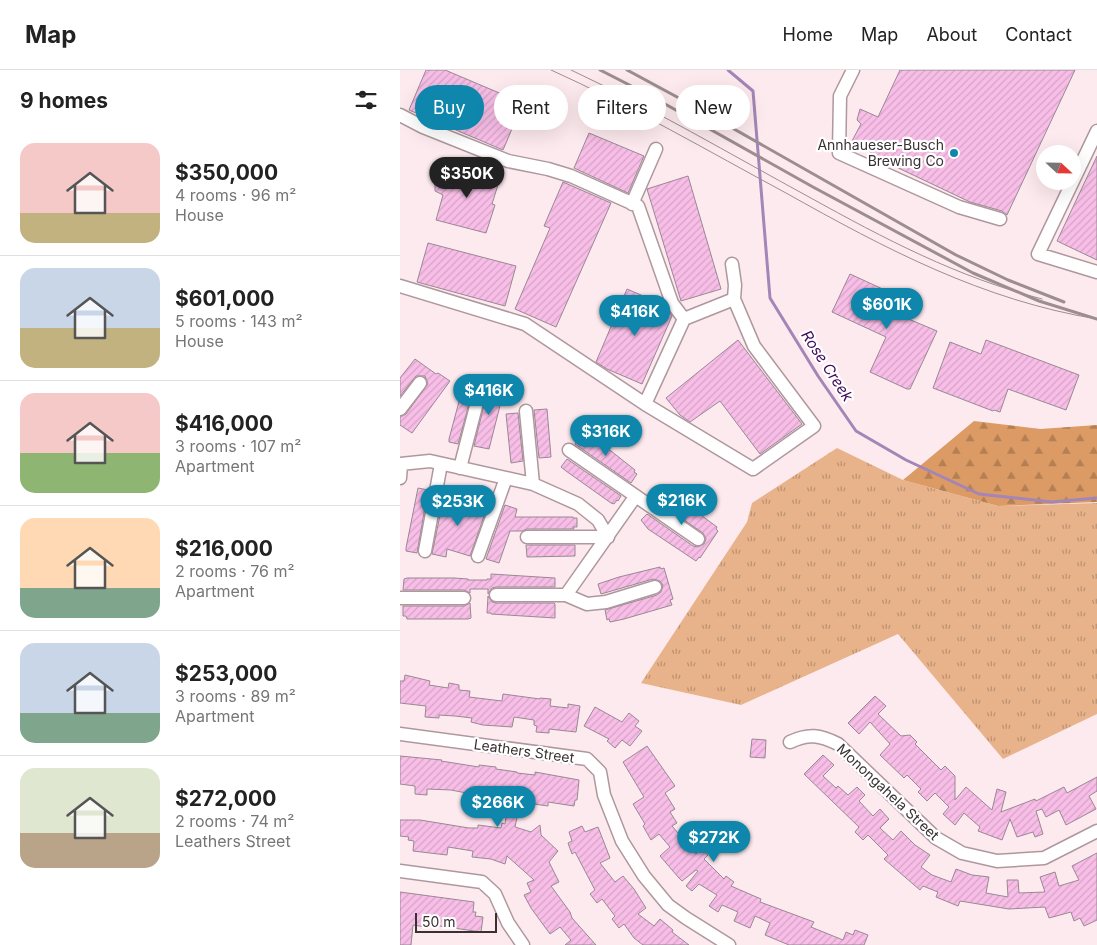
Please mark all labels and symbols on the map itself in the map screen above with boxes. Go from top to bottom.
place label: Annhaueser-Busch Brewing Co [817,136,944,169]
north arrow [1036,145,1081,190]
marker: Annhaueser-Busch Brewing Co [948,147,960,159]
pin: $350K [432,156,502,199]
pin: $601K [852,288,922,330]
pin: $416K [600,294,670,337]
water label: Rose Creek [797,327,858,406]
pin: $416K [454,374,524,416]
pin: $316K [571,414,641,457]
pin: $253K [423,484,493,527]
pin: $216K [647,484,717,526]
street label: Leathers Street [473,735,576,766]
street label: Monongahela Street [834,740,943,844]
pin: $266K [463,786,533,828]
pin: $272K [679,820,749,863]
scale bar [415,910,498,933]

